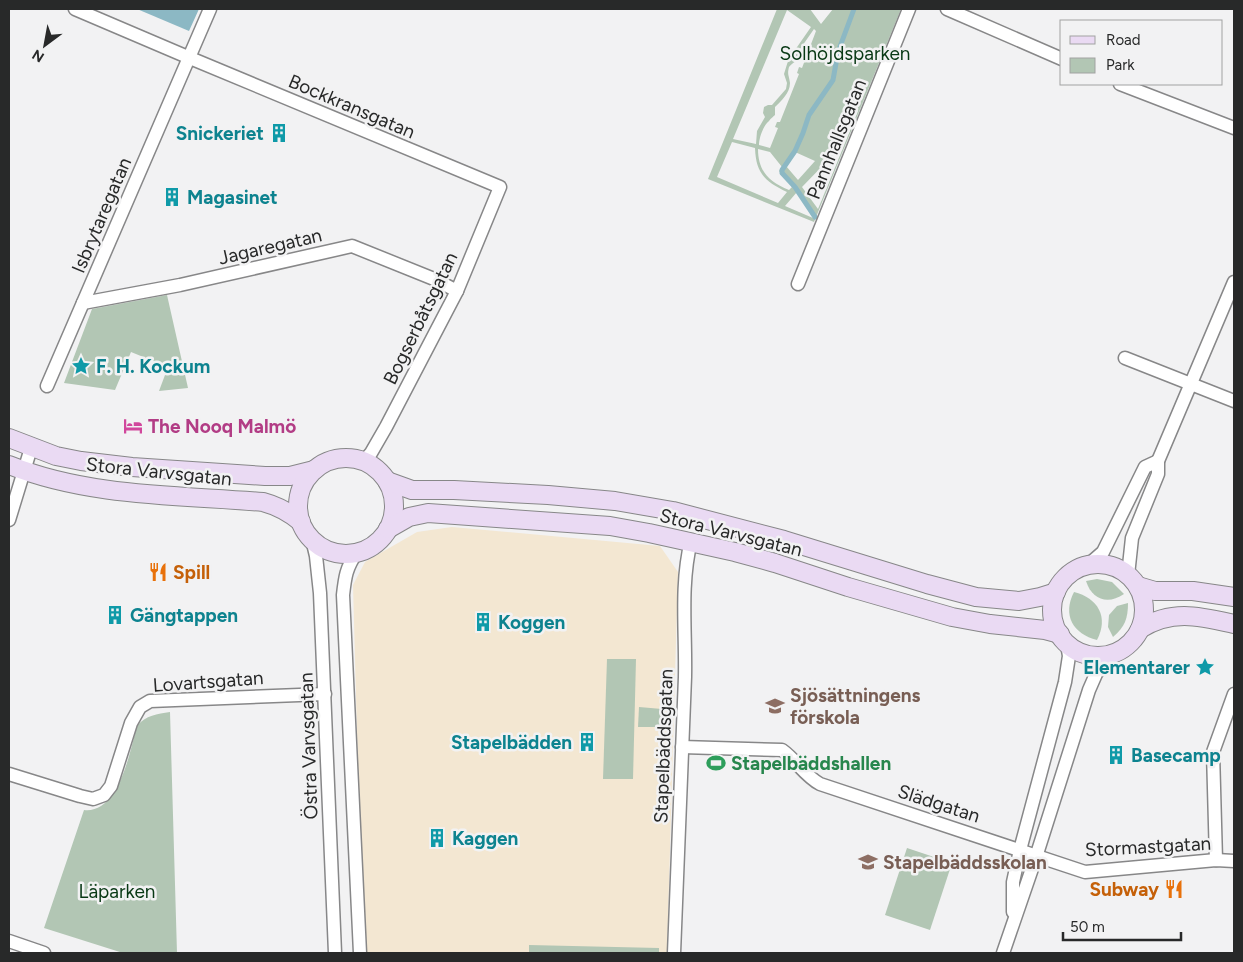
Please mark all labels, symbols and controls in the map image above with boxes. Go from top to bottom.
north arrow [20,20,70,70]
legend [1060,20,1223,85]
text: Road [1106,31,1141,49]
park label: Solhöjdsparken [780,42,910,65]
text: N [29,46,47,66]
text: Park [1106,56,1135,74]
street label: Bockkransgatan [285,69,419,143]
street label: Pannhallsgatan [802,76,871,203]
place label: Snickeriet [176,122,264,145]
building icon: Snickeriet [268,122,290,144]
street label: Isbrytaregatan [67,154,136,277]
building icon: Magasinet [161,186,183,208]
place label: Magasinet [187,186,278,209]
street label: Jagaregatan [216,223,324,270]
street label: Bogserbåtsgatan [378,248,462,388]
place icon: F. H. Kockum [70,355,92,377]
place label: F. H. Kockum [96,355,210,378]
hotel icon: The Nooq Malmö [122,415,144,437]
place label: The Nooq Malmö [148,415,296,438]
street label: Stora Varvsgatan [85,452,233,491]
street label: Stora Varvsgatan [657,504,805,561]
restaurant icon: Spill [147,561,169,583]
place label: Spill [173,561,210,584]
building icon: Gängtappen [104,604,126,626]
place label: Gängtappen [130,604,238,627]
building icon: Koggen [472,611,494,633]
place label: Koggen [498,611,565,634]
place label: Elementarer [1083,656,1190,679]
place icon: Elementarer [1194,656,1216,678]
street label: Lovartsgatan [152,666,264,697]
street label: Stapelbäddsgatan [649,668,678,824]
street label: Östra Varvsgatan [294,672,323,820]
place label: Sjösättningens förskola [790,684,921,729]
school or university icon: Sjösättningens förskola [764,695,786,717]
place label: Stapelbädden [451,731,572,754]
building icon: Stapelbädden [576,731,598,753]
building icon: Basecamp [1105,744,1127,766]
place label: Basecamp [1131,744,1221,767]
sports icon: Stapelbäddshallen [705,752,727,774]
place label: Stapelbäddshallen [731,752,891,775]
street label: Slädgatan [895,779,983,828]
building icon: Kaggen [426,827,448,849]
place label: Kaggen [452,827,518,850]
street label: Stormastgatan [1084,832,1212,861]
school or university icon: Stapelbäddsskolan [857,851,879,873]
place label: Stapelbäddsskolan [883,851,1047,874]
place label: Subway [1089,878,1159,901]
restaurant icon: Subway [1163,878,1185,900]
park label: Läparken [79,880,155,903]
scale bar [1063,910,1180,942]
text: 50 m [1070,918,1105,936]

